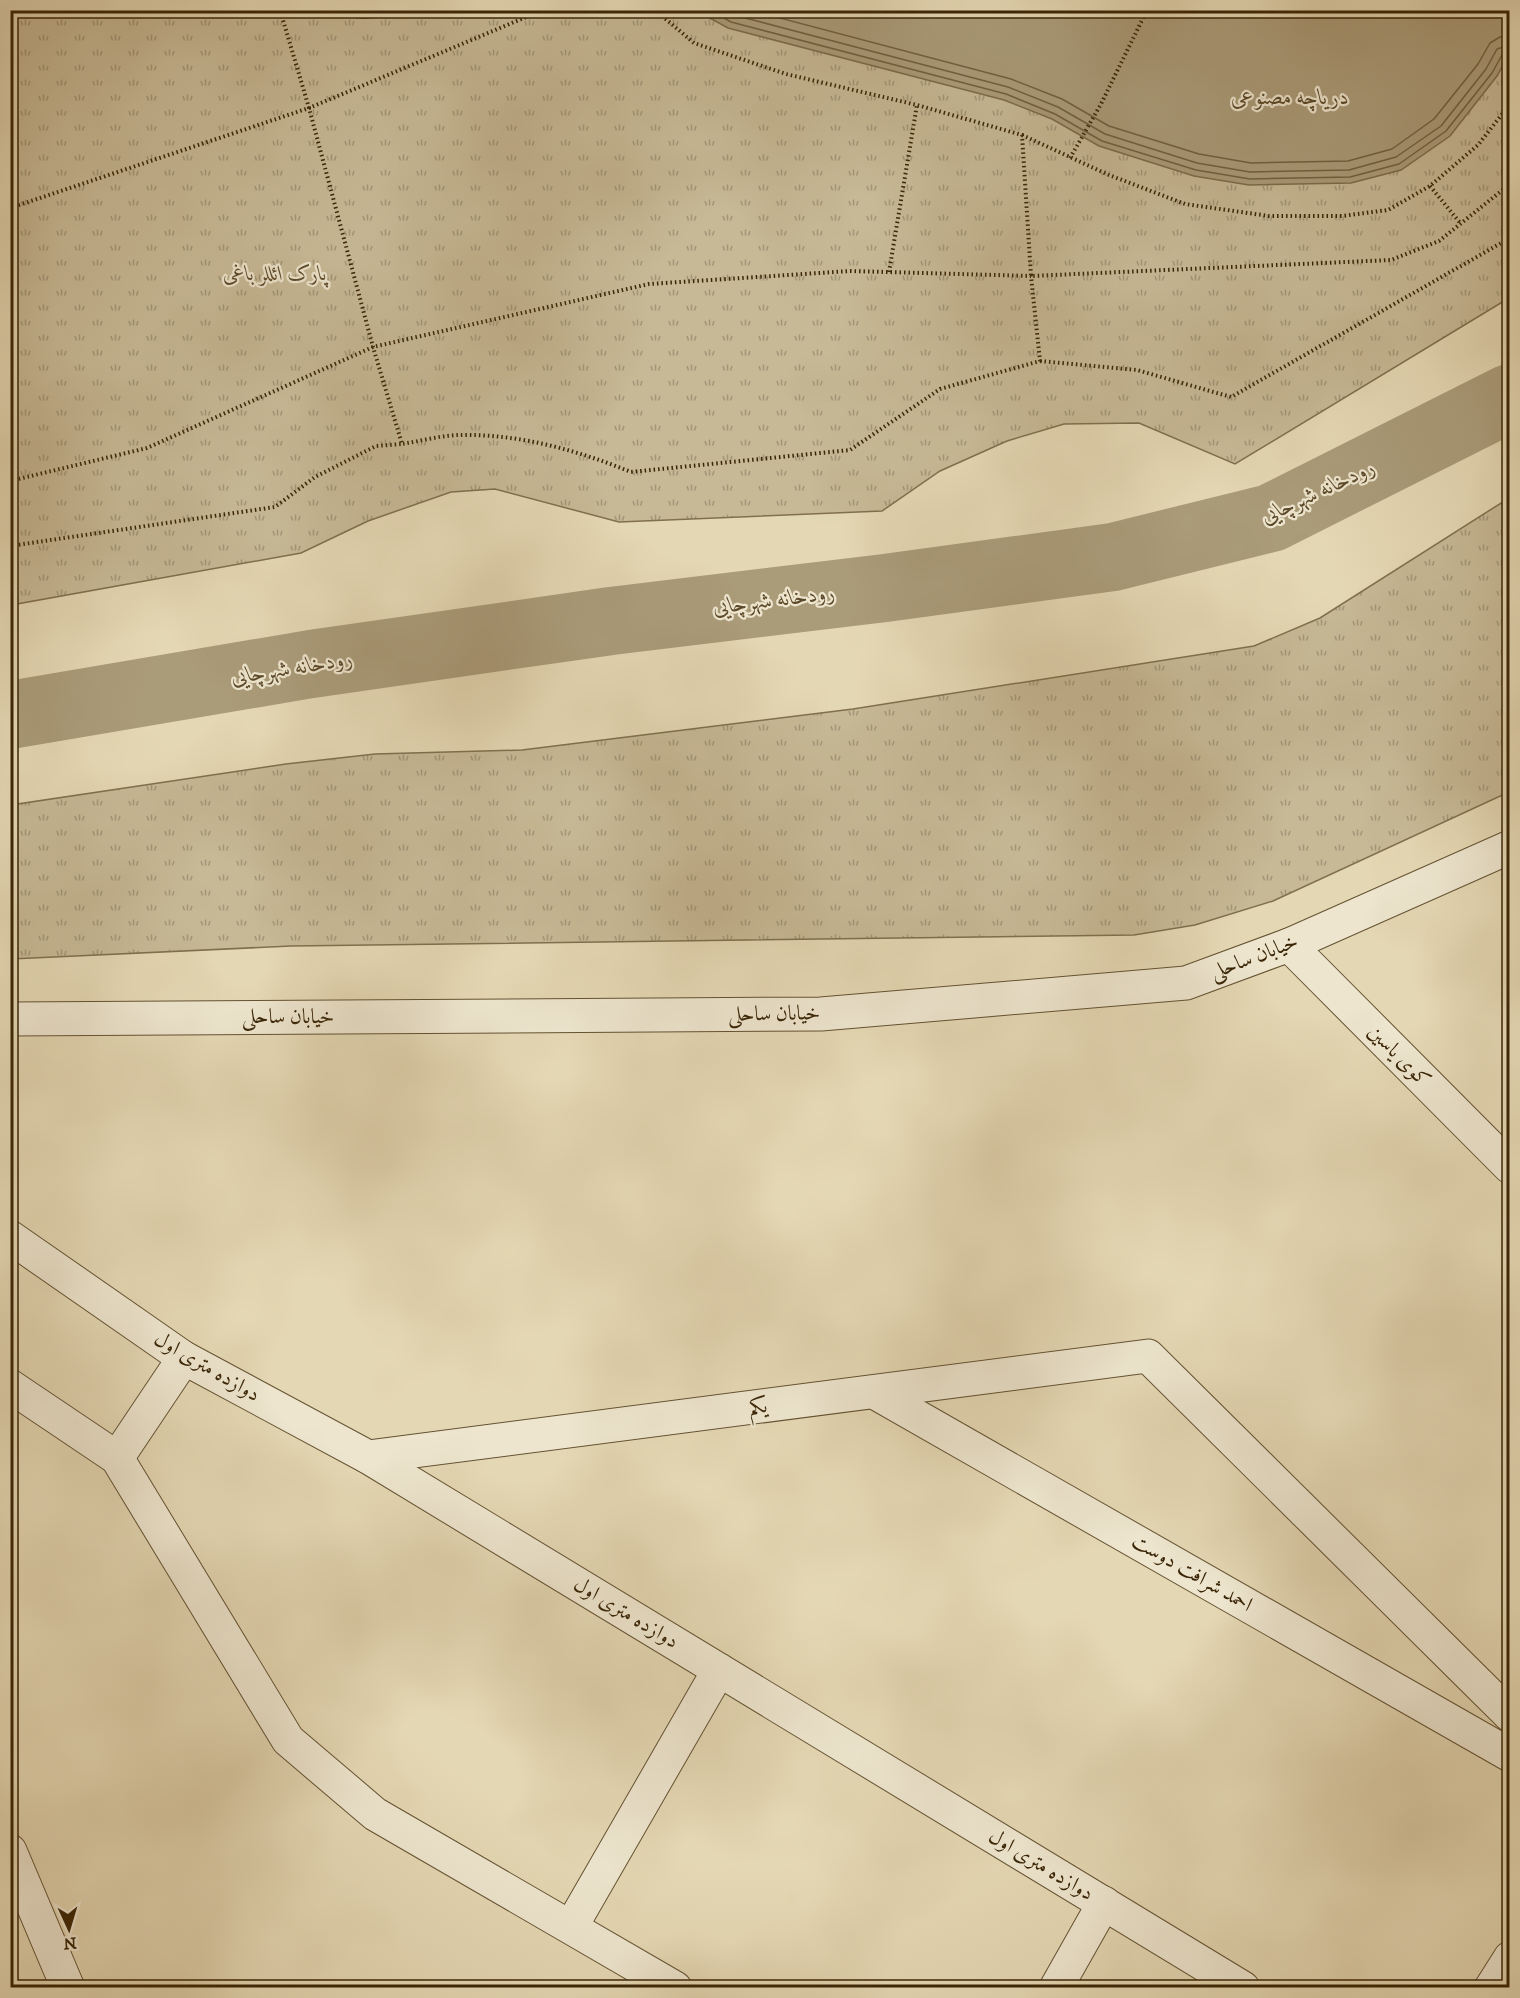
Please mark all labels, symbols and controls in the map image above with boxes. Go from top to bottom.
water label: دریاچه مصنوعی [1231,84,1349,112]
park label: پارک ائللر باغی [223,261,329,288]
water label: رودخانه شهرچایی [1257,454,1380,531]
water label: رودخانه شهرچایی [711,579,837,622]
water label: رودخانه شهرچایی [229,645,355,692]
street label: خیابان ساحلی [1206,928,1303,988]
street label: خیابان ساحلی [728,1000,820,1030]
street label: خیابان ساحلی [242,1004,334,1032]
street label: کوی یاسین [1362,1019,1436,1093]
street label: دوازده متری اول [149,1326,265,1408]
street label: یکم [747,1393,771,1427]
street label: احمد شرافت دوست [1127,1528,1257,1618]
street label: دوازده متری اول [569,1571,683,1655]
street label: دوازده متری اول [984,1823,1098,1907]
north arrow [39,1899,99,1959]
text: N [63,1933,77,1953]

